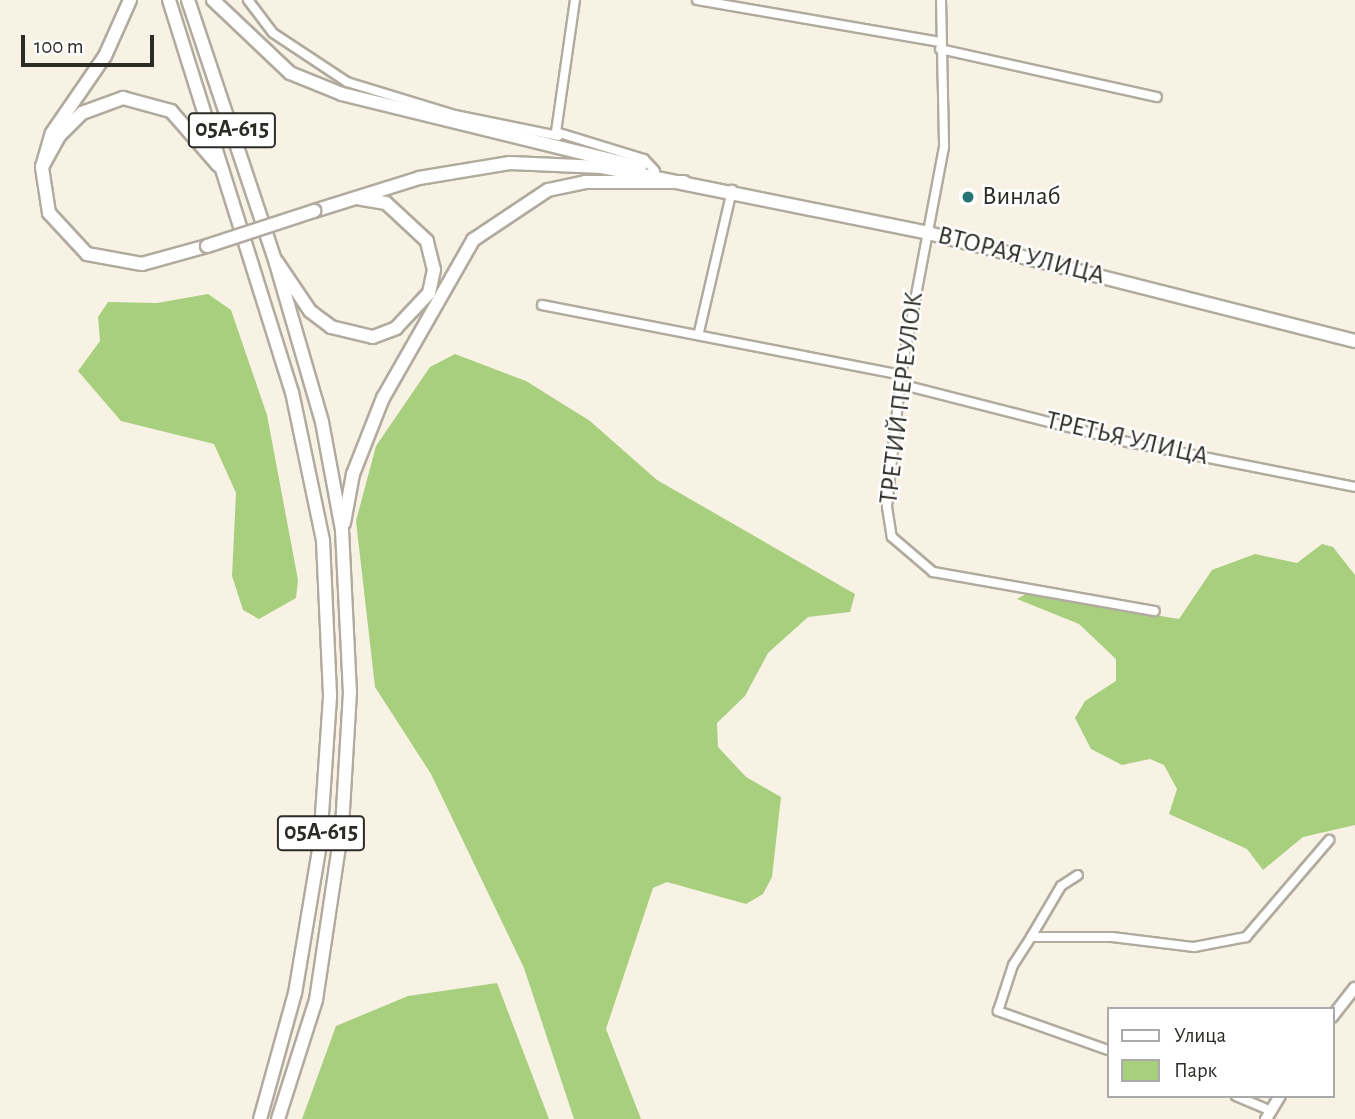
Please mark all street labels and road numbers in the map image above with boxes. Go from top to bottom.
road number: 05А-615 [187,110,278,150]
street label: ВТОРАЯ УЛИЦА [934,220,1108,292]
street label: ТРЕТИЙ ПЕРЕУЛОК [874,290,930,506]
street label: ТРЕТЬЯ УЛИЦА [1043,405,1211,473]
road number: 05А-615 [276,812,366,854]

